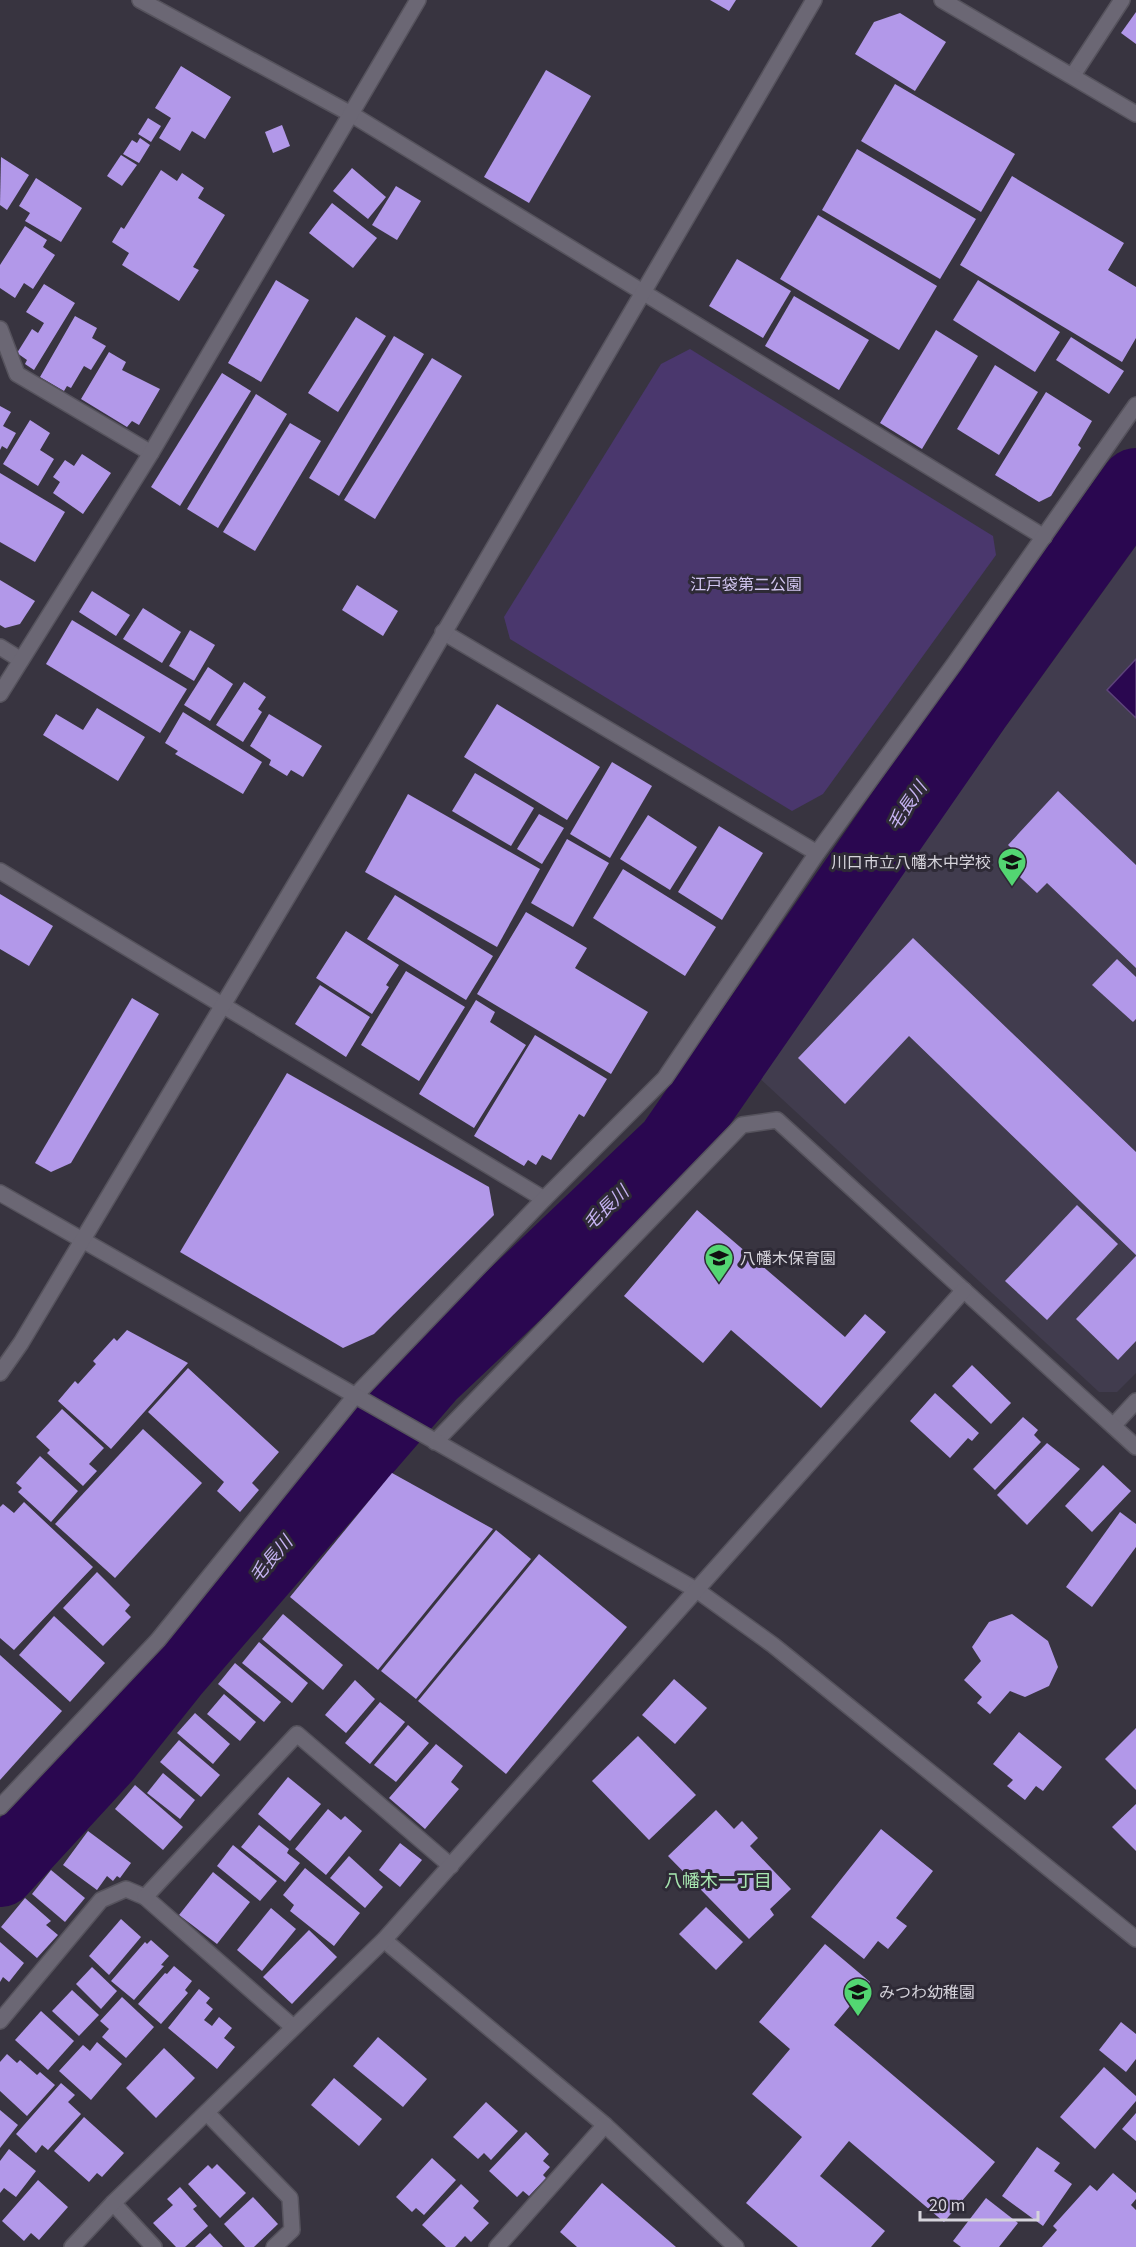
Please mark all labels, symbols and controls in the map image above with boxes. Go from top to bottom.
park label: 江戸袋第二公園 [690,574,802,596]
water label: 毛長川 [882,775,934,836]
school or university icon: 川口市立八幡木中学校 [996,846,1028,888]
place label: 川口市立八幡木中学校 [831,852,991,874]
water label: 毛長川 [578,1179,636,1236]
school or university icon: 八幡木保育園 [703,1242,735,1284]
place label: 八幡木保育園 [740,1248,836,1270]
water label: 毛長川 [244,1529,300,1588]
district label: 八幡木一丁目 [664,1869,772,1894]
school or university icon: みつわ幼稚園 [842,1976,874,2018]
place label: みつわ幼稚園 [879,1982,975,2004]
scale bar [920,2184,1038,2222]
text: 20 m [929,2193,965,2218]

